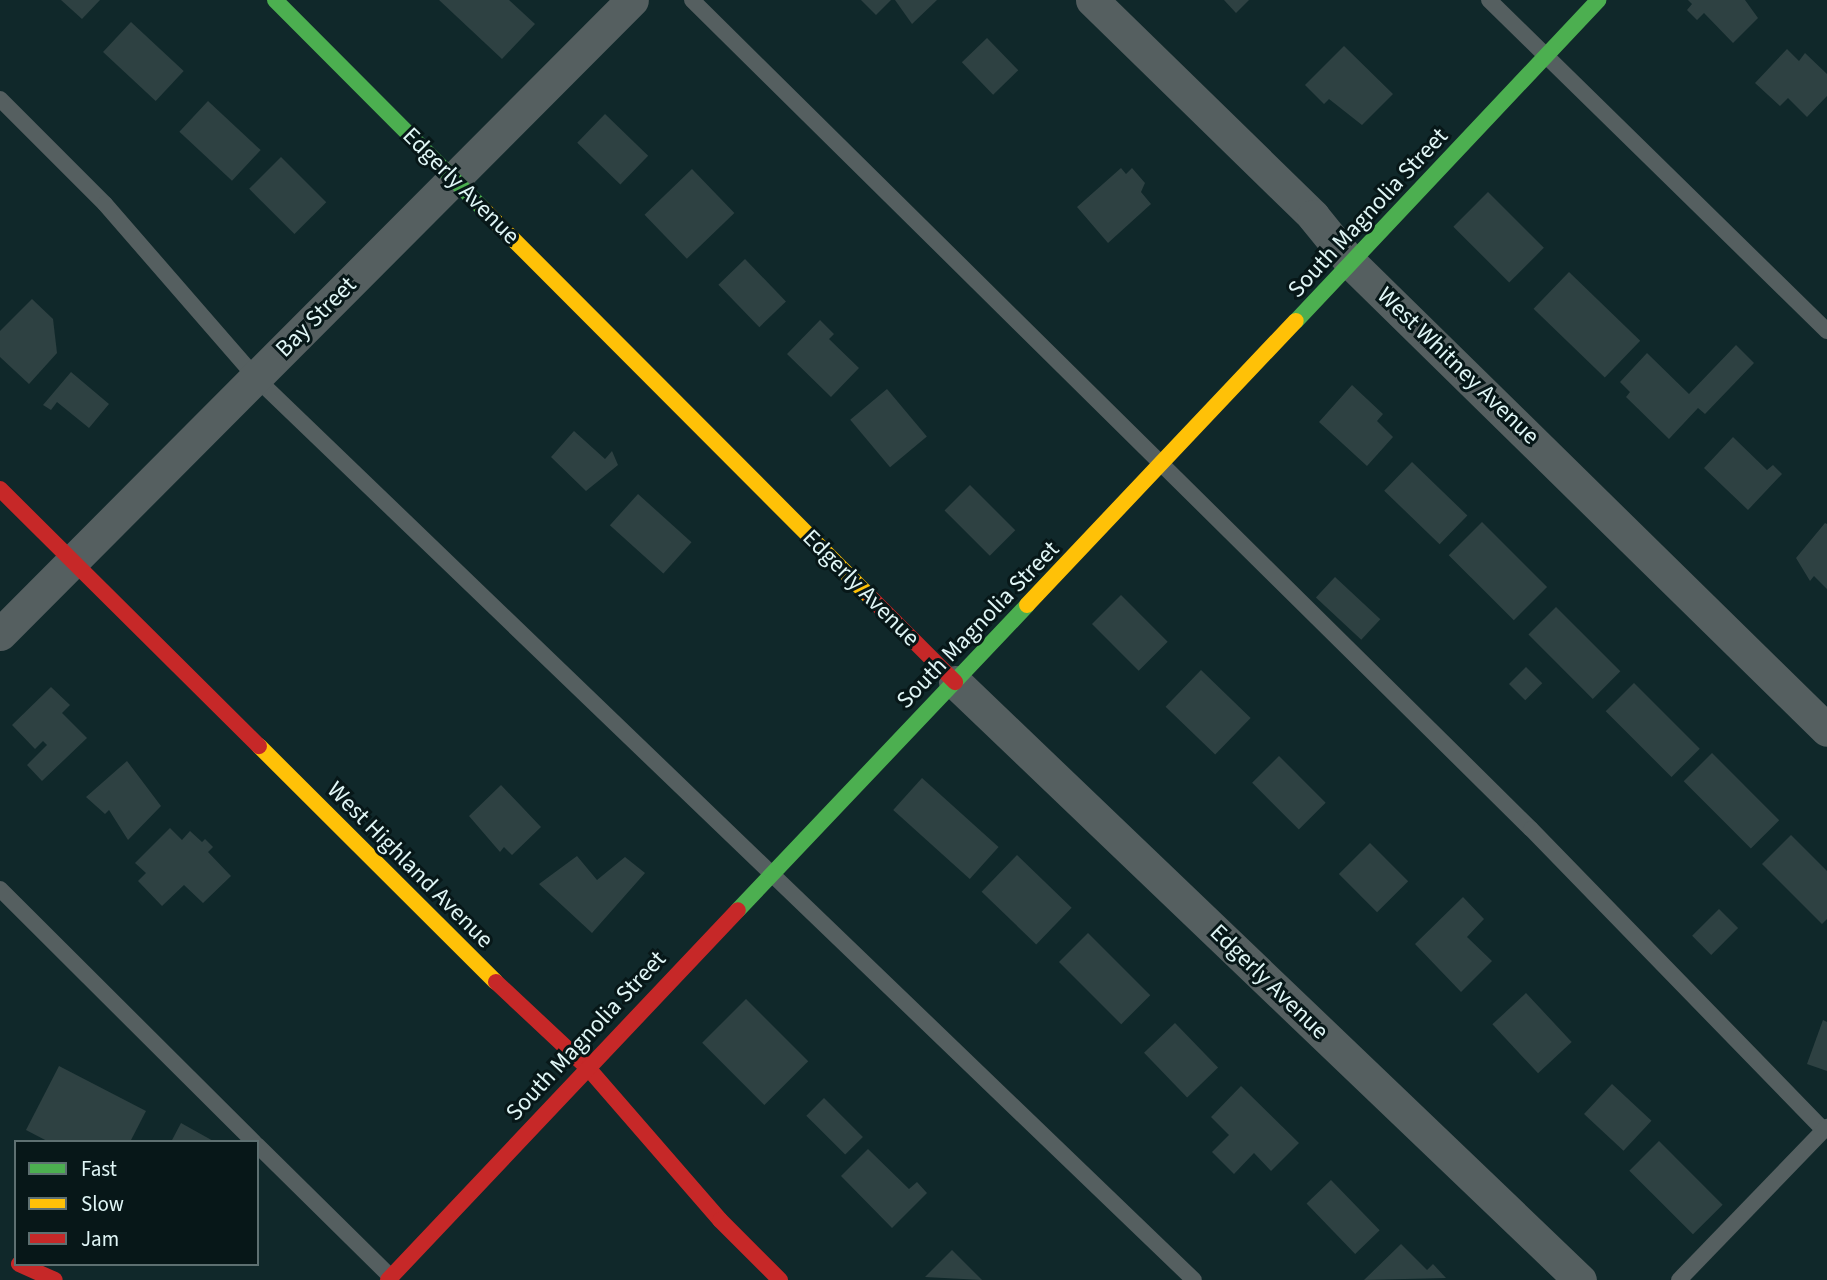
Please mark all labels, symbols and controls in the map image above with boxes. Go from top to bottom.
street label: Edgerly Avenue [396,121,526,251]
street label: South Magnolia Street [1282,122,1454,304]
street label: Bay Street [270,271,362,363]
street label: West Whitney Avenue [1371,281,1545,451]
street label: Edgerly Avenue [796,523,926,653]
street label: South Magnolia Street [891,535,1065,715]
street label: West Highland Avenue [321,776,499,954]
street label: Edgerly Avenue [1204,918,1334,1046]
street label: South Magnolia Street [500,945,672,1127]
legend [14,1140,259,1266]
text: Fast [81,1154,117,1184]
text: Slow [81,1189,124,1219]
text: Jam [81,1224,119,1254]

